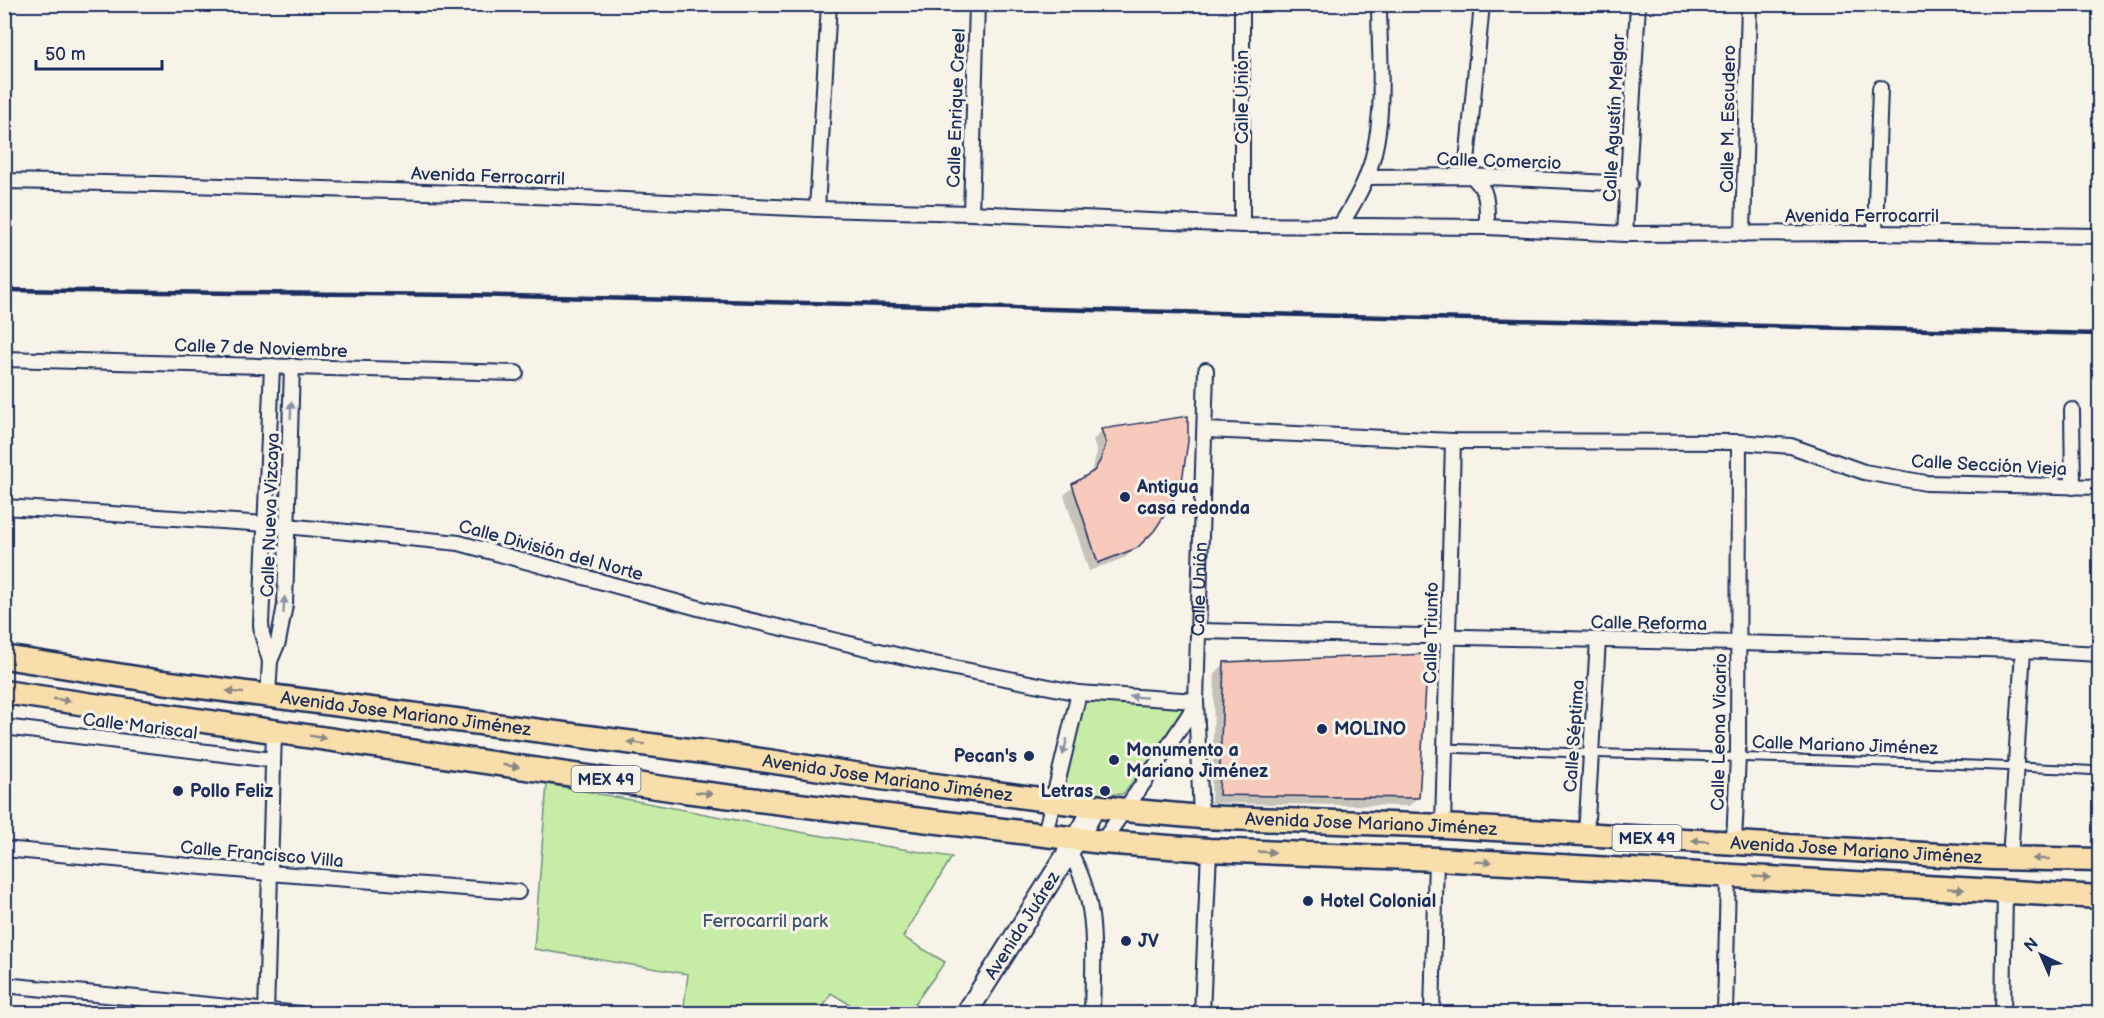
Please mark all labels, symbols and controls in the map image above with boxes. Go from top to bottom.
street label: Calle Enrique Creel [943,28,970,188]
scale bar [36,33,162,71]
street label: Calle Agustín Melgar [1600,33,1629,203]
text: 50 m [45,44,86,65]
street label: Calle M. Escudero [1717,45,1740,193]
street label: Calle Unión [1232,50,1253,144]
street label: Calle Comercio [1436,149,1562,174]
street label: Avenida Ferrocarril [411,163,565,190]
street label: Avenida Ferrocarril [1785,206,1939,227]
street label: Calle 7 de Noviembre [174,335,348,362]
one-way arrow [286,401,296,420]
street label: Calle Nueva Vizcaya [257,432,284,598]
street label: Calle Sección Vieja [1910,451,2068,480]
place label: Antigua casa redonda [1136,477,1250,519]
marker: Antigua casa redonda [1118,490,1132,504]
street label: Calle División del Norte [456,516,646,585]
street label: Calle Unión [1188,542,1212,637]
street label: Calle Triunfo [1420,582,1443,684]
one-way arrow [280,596,289,615]
street label: Calle Reforma [1591,612,1707,635]
street label: Calle Leona Vicario [1708,653,1731,811]
street label: Calle Séptima [1560,679,1589,793]
one-way arrow [225,687,244,696]
street label: Avenida Jose Mariano Jiménez [279,687,533,741]
one-way arrow [1128,692,1147,701]
one-way arrow [53,696,72,705]
street label: Calle Mariscal [81,709,199,744]
place label: MOLINO [1334,719,1406,740]
marker: MOLINO [1315,722,1329,736]
street label: Calle Mariano Jiménez [1751,732,1939,759]
one-way arrow [308,733,327,742]
one-way arrow [1060,738,1070,756]
one-way arrow [627,739,646,748]
place label: Monumento a Mariano Jiménez [1126,740,1268,782]
place label: Pecan's [954,746,1017,767]
marker: Pecan's [1022,749,1036,763]
street label: Avenida Jose Mariano Jiménez [761,750,1014,806]
marker: Monumento a Mariano Jiménez [1107,753,1121,767]
one-way arrow [501,762,520,771]
road number: MEX 49 [572,766,640,792]
place label: Pollo Feliz [190,781,274,802]
place label: Letras [1041,781,1093,802]
marker: Pollo Feliz [171,784,185,798]
marker: Letras [1098,784,1112,798]
one-way arrow [694,788,713,798]
street label: Avenida Jose Mariano Jiménez [1245,809,1498,840]
road number: MEX 49 [1612,825,1682,851]
street label: Avenida Jose Mariano Jiménez [1730,833,1983,868]
one-way arrow [1690,836,1709,845]
street label: Calle Francisco Villa [179,837,344,872]
one-way arrow [1258,848,1277,857]
one-way arrow [2032,854,2051,864]
one-way arrow [1474,857,1493,866]
street label: Avenida Juárez [981,867,1065,983]
one-way arrow [1752,873,1771,882]
one-way arrow [1947,884,1966,893]
place label: Hotel Colonial [1320,891,1436,912]
marker: Hotel Colonial [1301,894,1315,908]
park label: Ferrocarril park [702,911,828,932]
north arrow [2011,925,2071,985]
place label: JV [1138,931,1159,952]
marker: JV [1119,934,1133,948]
text: N [2021,934,2043,956]

